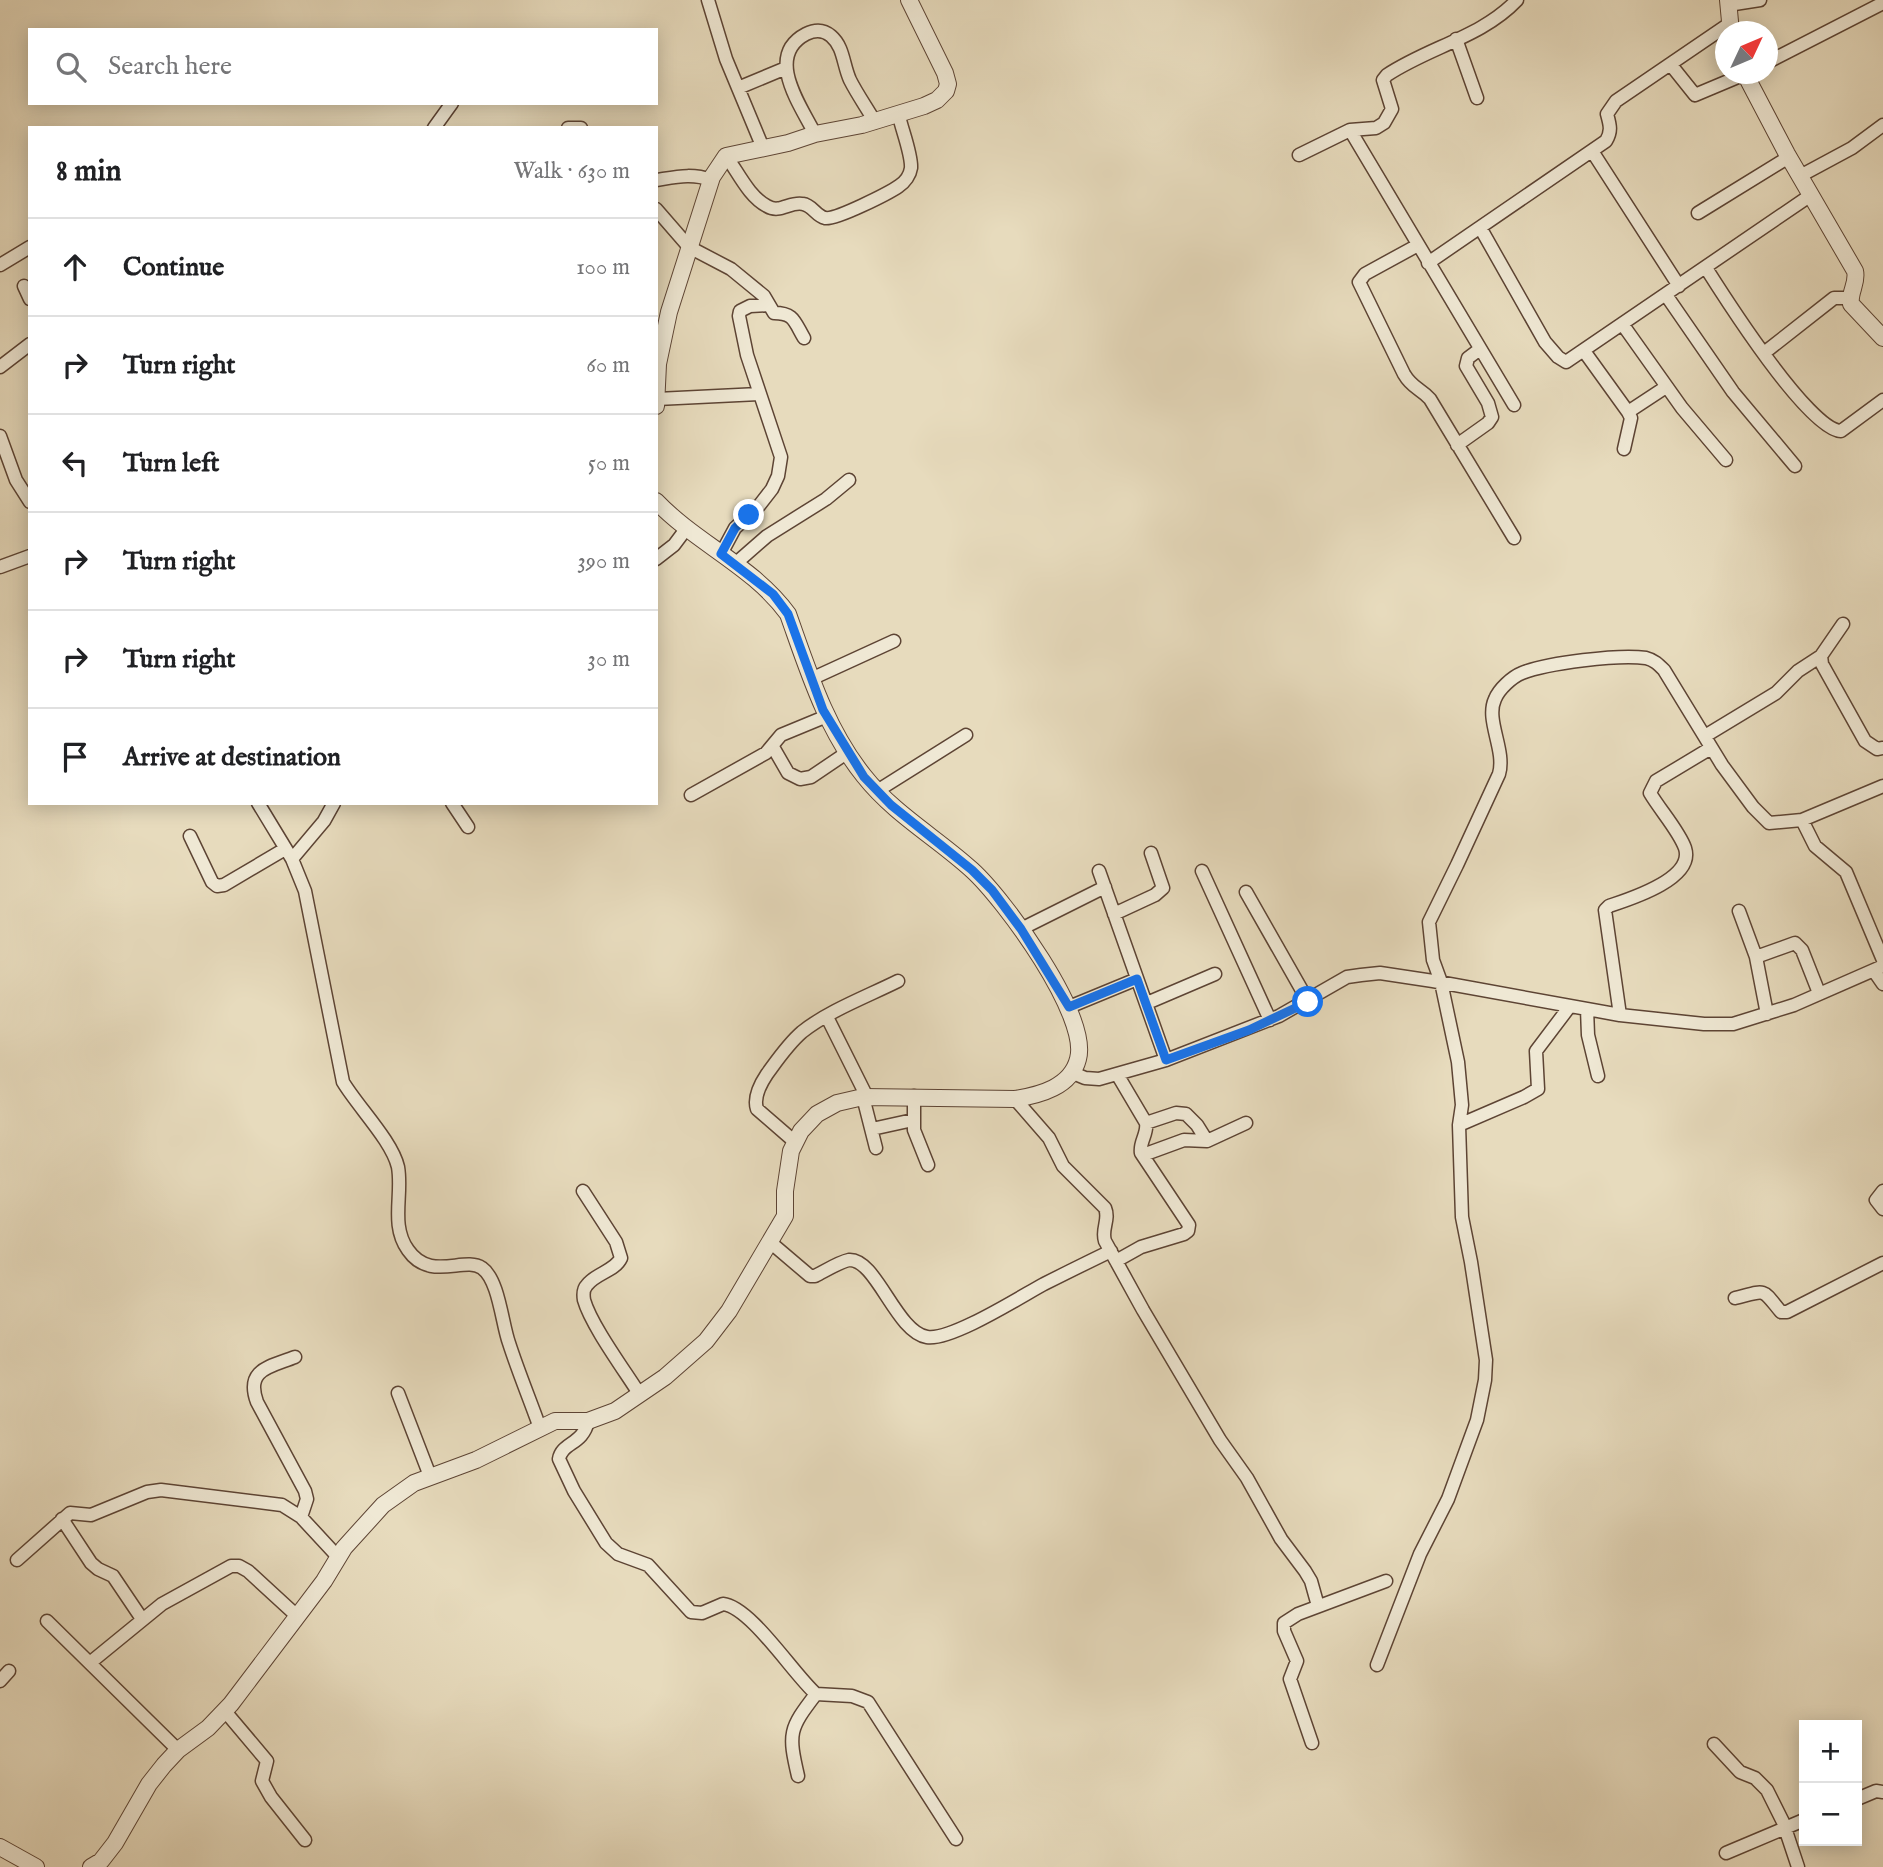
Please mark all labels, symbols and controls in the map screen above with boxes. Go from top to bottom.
north arrow [1715,21,1778,84]
search box [28,28,658,105]
icon: search [52,48,90,86]
text: Search here [108,50,232,83]
text: 8 min [56,153,122,191]
text: Walk · 630 m [513,157,630,186]
icon: ahead [56,248,94,286]
text: Continue [123,251,224,284]
text: 100 m [576,253,630,282]
icon: right [56,346,94,384]
text: Turn right [123,349,236,382]
text: 60 m [586,351,630,380]
icon: left [56,444,94,482]
text: Turn left [123,447,220,480]
text: 50 m [588,449,630,478]
route end [733,499,764,530]
icon: right [56,542,94,580]
text: Turn right [123,545,236,578]
text: 390 m [577,547,630,576]
icon: right [56,640,94,678]
text: Turn right [123,643,236,676]
text: 30 m [587,645,630,674]
icon: arrive [56,738,94,776]
text: Arrive at destination [123,741,341,774]
route start [1292,986,1323,1017]
map controls [1799,1720,1862,1846]
button: + [1799,1720,1862,1783]
button: − [1799,1783,1862,1846]

